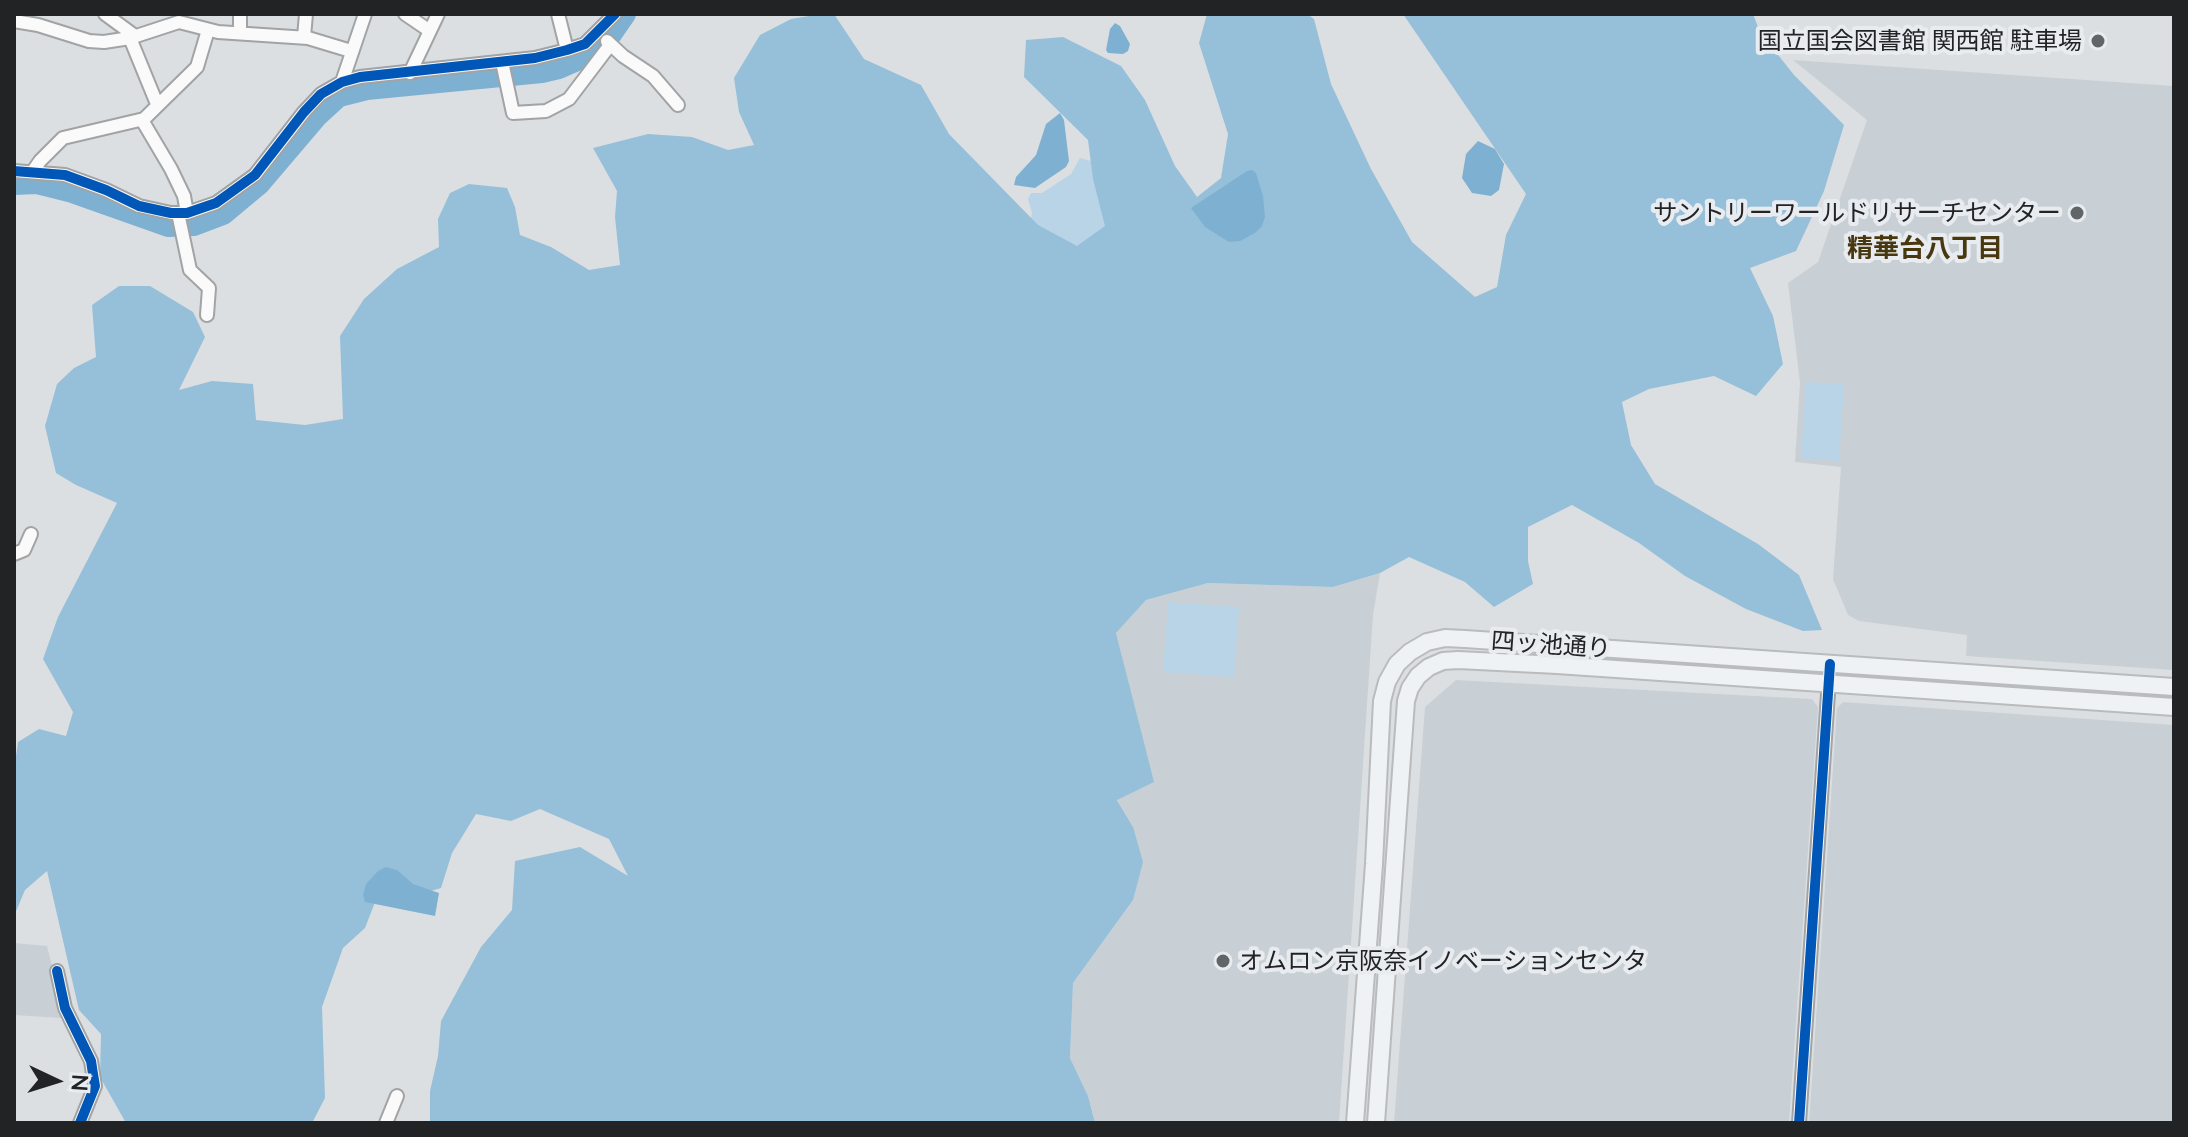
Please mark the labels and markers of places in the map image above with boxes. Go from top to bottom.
place label: 国立国会図書館 関西館 駐車場 [1758,27,2082,55]
marker: 国立国会図書館 関西館 駐車場 [2089,32,2107,50]
place label: サントリーワールドリサーチセンター [1653,199,2061,227]
marker: サントリーワールドリサーチセンター [2068,204,2086,222]
place label: オムロン京阪奈イノベーションセンタ [1239,947,1647,975]
marker: オムロン京阪奈イノベーションセンタ [1214,952,1232,970]

